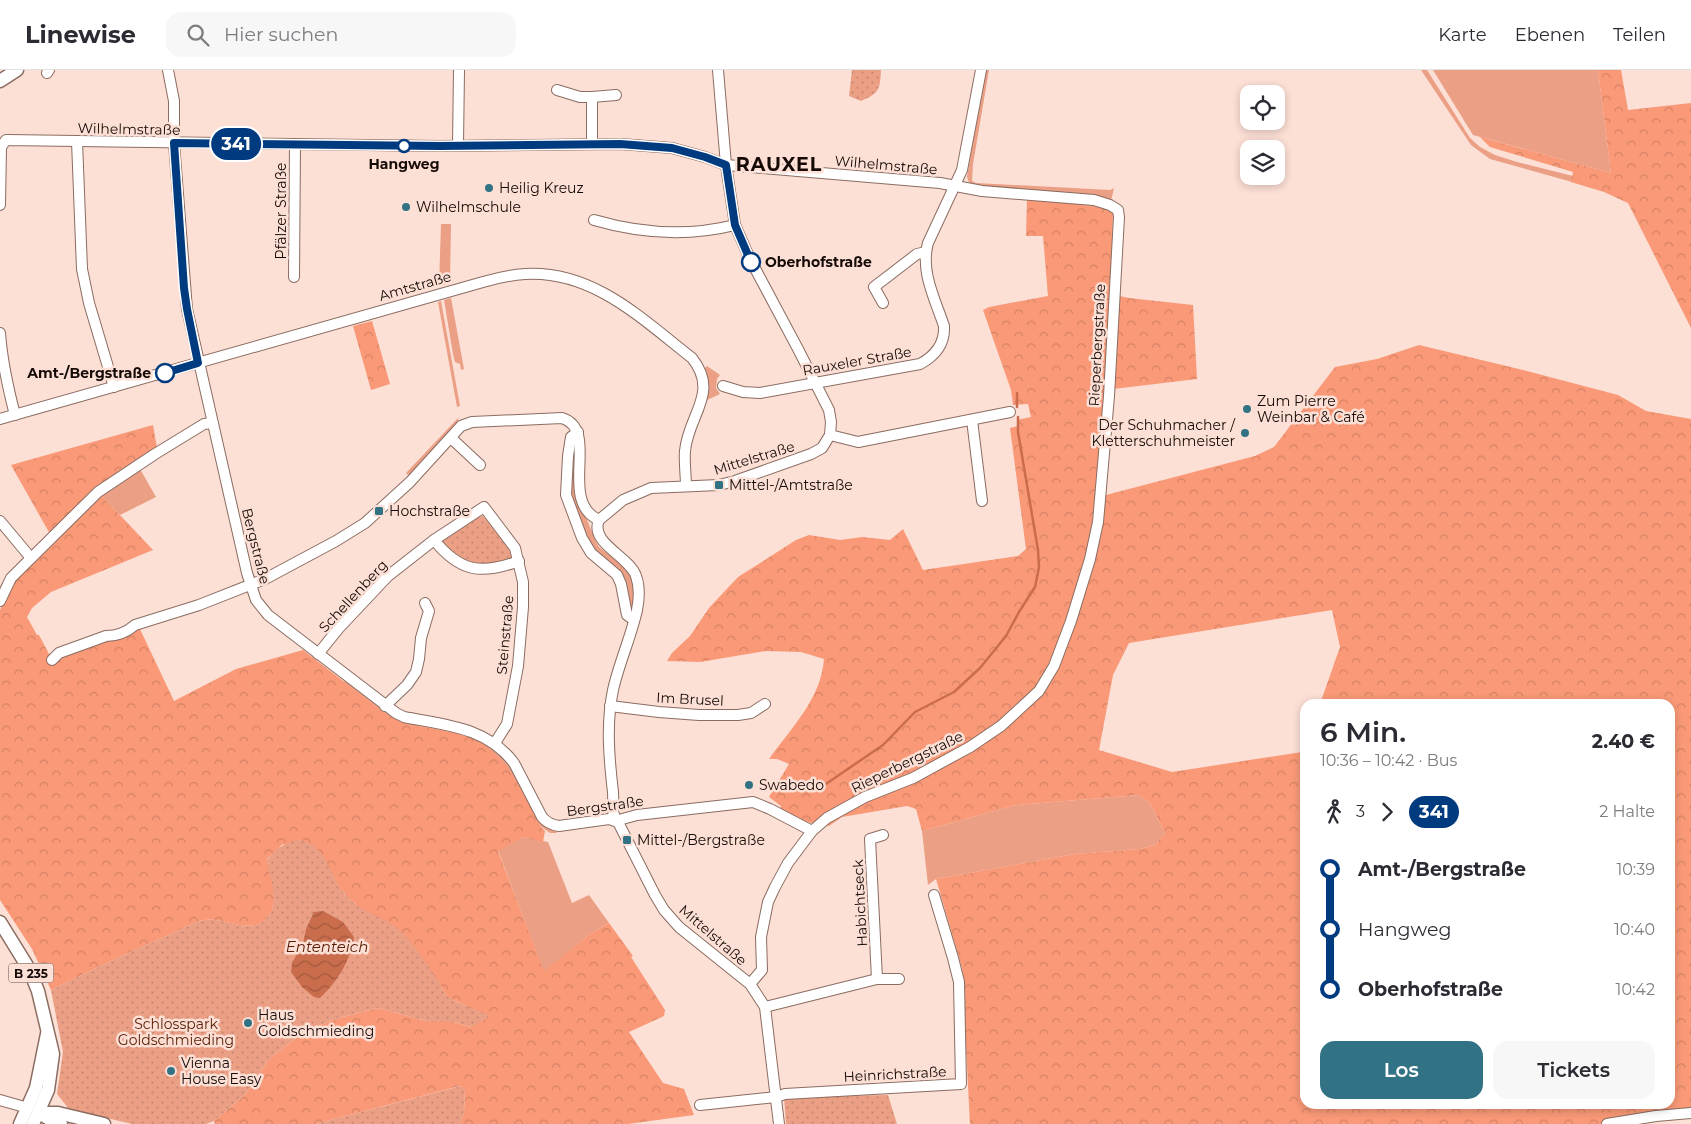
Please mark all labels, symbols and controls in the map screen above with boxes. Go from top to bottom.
search box [166,12,516,57]
text: Linewise [25,20,136,49]
icon: search [184,21,212,49]
text: Hier suchen [224,23,338,46]
text: Karte [1438,24,1487,46]
text: Ebenen [1515,24,1585,46]
text: Teilen [1613,24,1666,46]
map controls [1240,85,1285,185]
button: locate [1240,85,1285,130]
street label: Wilhelmstraße [77,119,181,139]
line badge: 341 [207,128,265,160]
text: 341 [221,133,251,155]
marker: Hangweg [397,139,411,153]
button: layers [1240,140,1285,185]
street label: Wilhelmstraße [834,152,938,178]
district label: RAUXEL [736,153,822,176]
place label: Hangweg [368,155,440,173]
street label: Pfälzer Straße [272,163,290,259]
place label: Heilig Kreuz [499,179,584,197]
marker: Heilig Kreuz [483,182,495,194]
place label: Wilhelmschule [416,198,521,216]
marker: Wilhelmschule [400,201,412,213]
marker: Oberhofstraße [741,252,761,272]
place label: Oberhofstraße [765,253,872,271]
street label: Amtstraße [377,267,453,305]
street label: Rieperbergstraße [1085,283,1109,407]
street label: Rauxeler Straße [801,343,913,379]
marker: Amt-/Bergstraße [155,363,175,383]
place label: Amt-/Bergstraße [26,364,151,382]
place label: Zum Pierre Weinbar & Café [1257,392,1365,426]
marker: Zum Pierre Weinbar & Café [1241,403,1253,415]
place label: Der Schuhmacher / Kletterschuhmeister [1092,416,1236,450]
marker: Der Schuhmacher / Kletterschuhmeister [1239,427,1251,439]
street label: Mittelstraße [711,437,797,479]
place label: Mittel-/Amtstraße [729,476,853,494]
marker: Mittel-/Amtstraße [713,479,725,491]
place label: Hochstraße [389,502,470,520]
marker: Hochstraße [373,505,385,517]
street label: Bergstraße [238,506,274,586]
street label: Schellenberg [315,556,391,636]
street label: Steinstraße [493,595,517,675]
street label: Im Brusel [656,688,724,710]
text: 6 Min. [1320,715,1406,749]
street label: Rieperbergstraße [848,727,966,797]
text: 2.40 € [1592,730,1655,753]
text: 10:36 – 10:42 · Bus [1320,751,1457,770]
place label: Swabedo [759,776,824,794]
marker: Swabedo [743,779,755,791]
street label: Bergstraße [565,792,645,820]
icon: walk [1320,798,1348,826]
icon: forward [1373,798,1401,826]
text: 341 [1419,801,1449,823]
text: 3 [1356,802,1365,821]
text: 2 Halte [1599,802,1655,821]
place label: Mittel-/Bergstraße [637,831,765,849]
marker: Mittel-/Bergstraße [621,834,633,846]
street label: Habichtseck [849,858,871,947]
text: Amt-/Bergstraße [1358,858,1526,881]
text: 10:39 [1616,860,1655,879]
street label: Mittelstraße [675,901,751,969]
text: Hangweg [1358,918,1451,941]
text: 10:40 [1614,920,1655,939]
water label: Ententeich [286,937,368,956]
road number: B 235 [8,964,54,982]
text: Oberhofstraße [1358,978,1503,1001]
text: 10:42 [1616,980,1655,999]
place label: Haus Goldschmieding [258,1006,374,1040]
park label: Schlosspark Goldschmieding [118,1015,234,1049]
marker: Haus Goldschmieding [242,1017,254,1029]
button: Los [1320,1041,1483,1099]
button: Tickets [1493,1041,1655,1099]
place label: Vienna House Easy [181,1054,262,1088]
street label: Heinrichstraße [843,1062,947,1086]
marker: Vienna House Easy [165,1065,177,1077]

